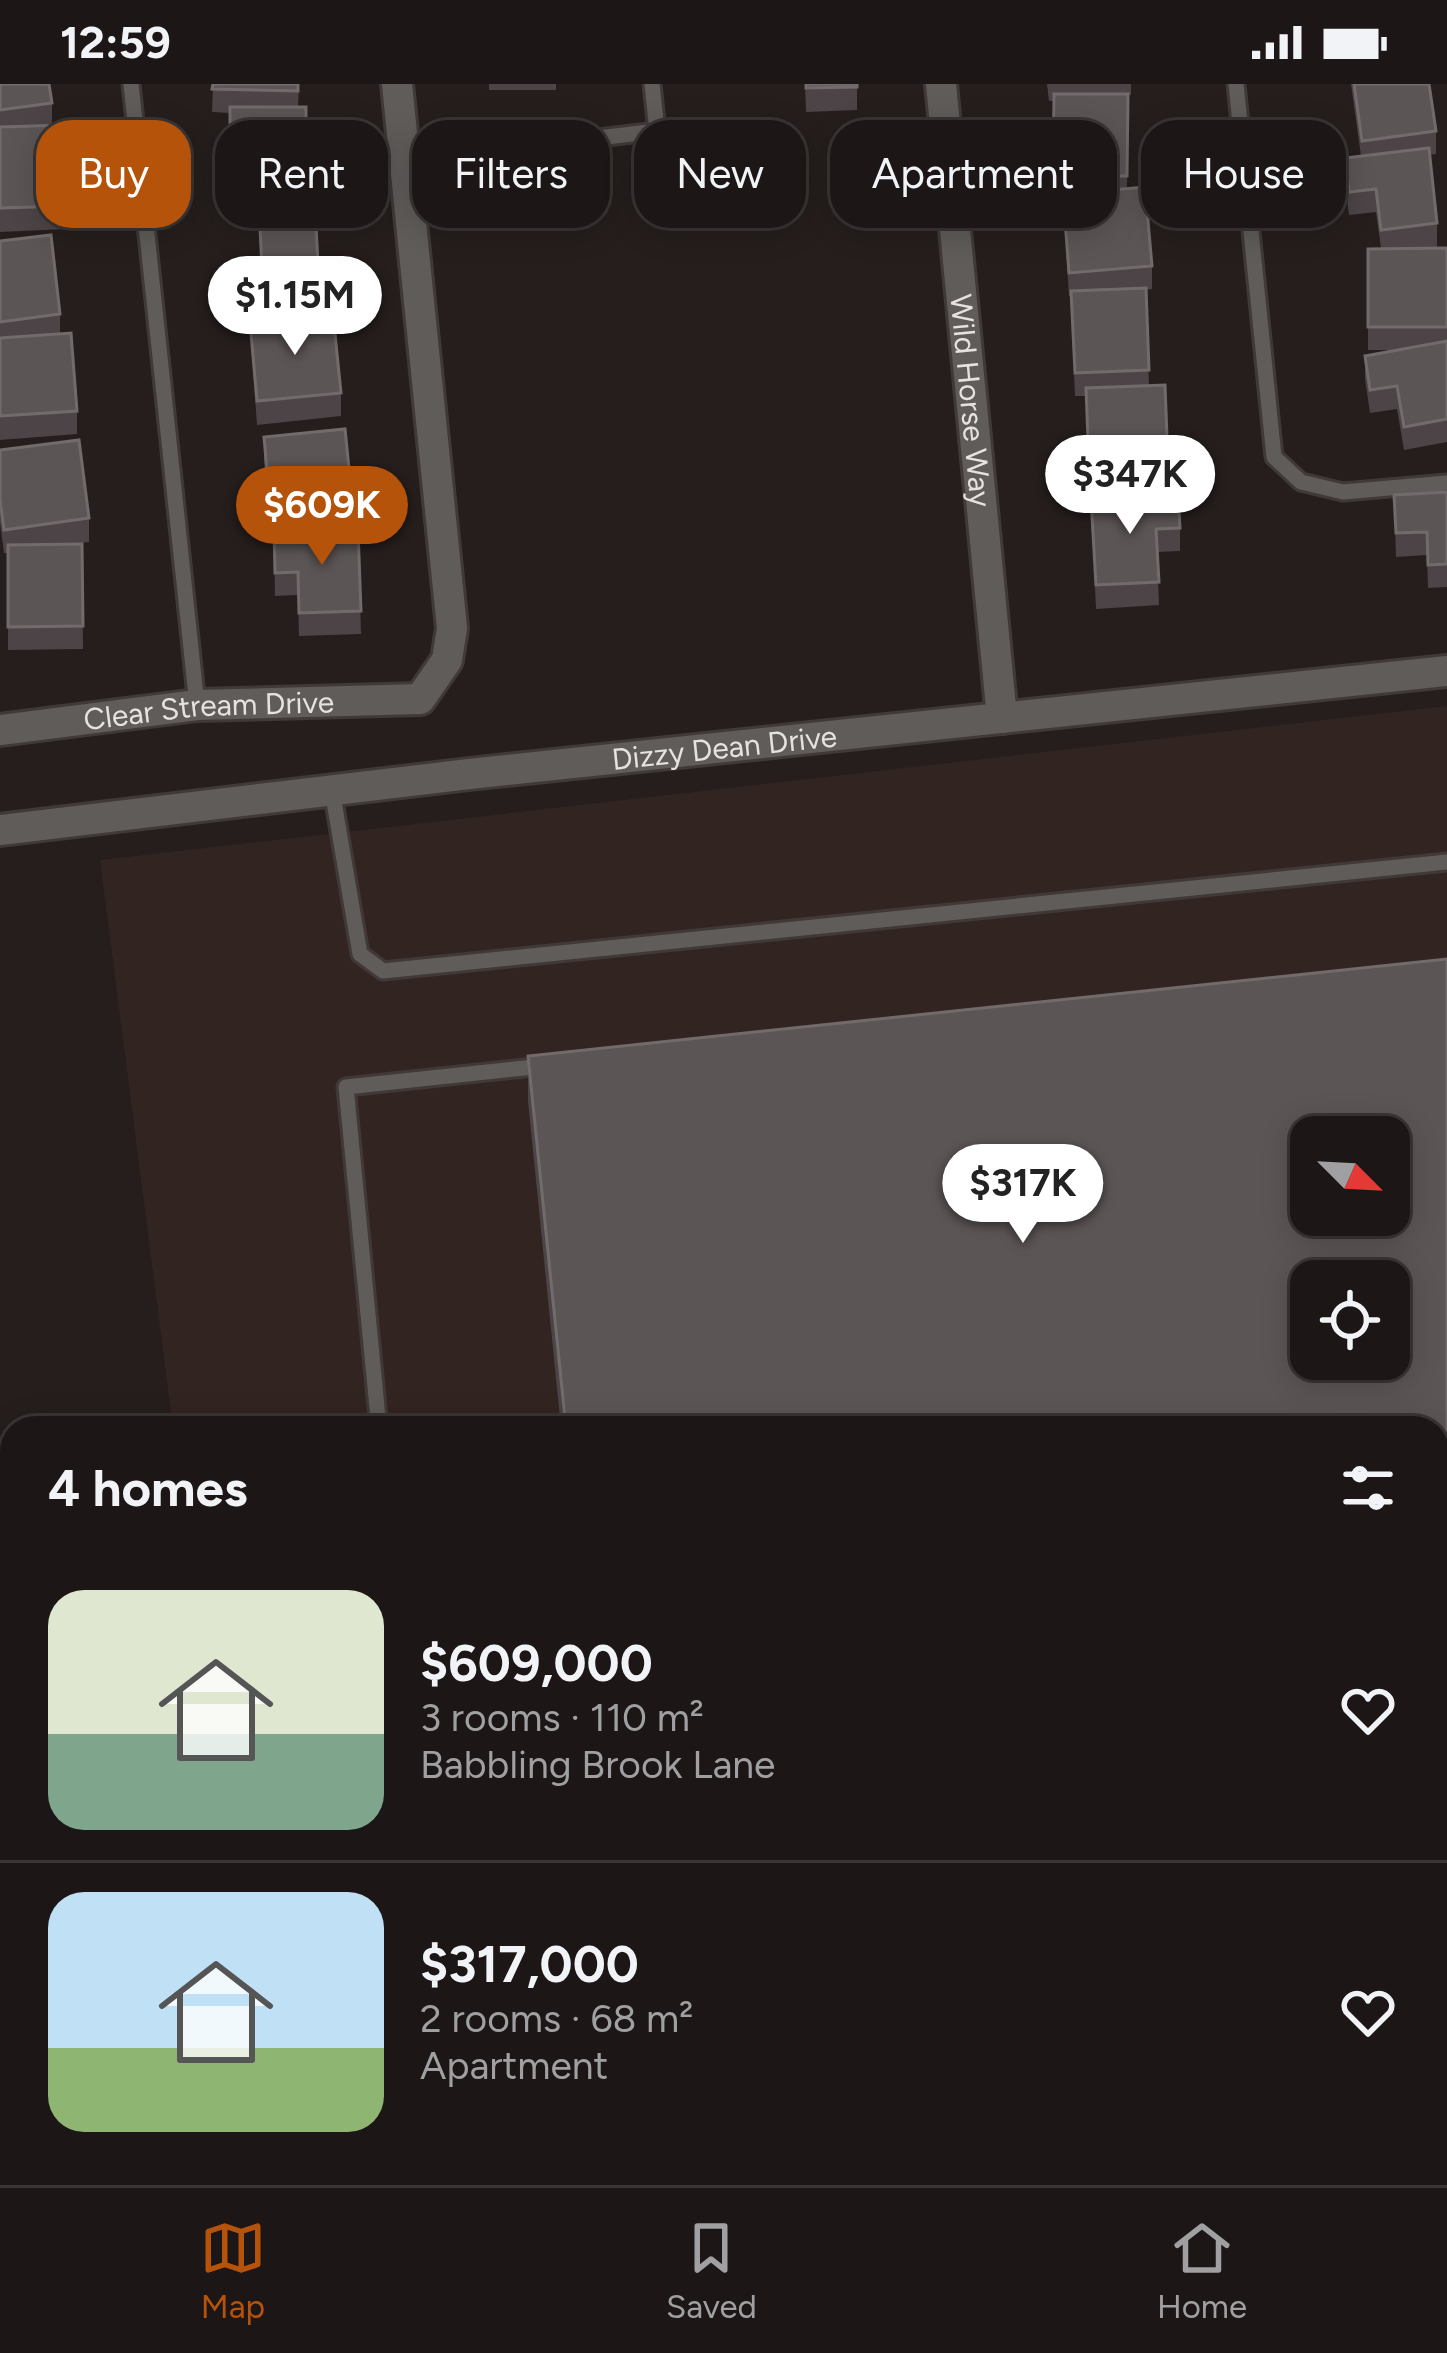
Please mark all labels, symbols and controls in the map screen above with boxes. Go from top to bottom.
text: 12:59 [60,15,171,69]
chip: Buy [36,120,191,228]
chip: Rent [215,120,388,228]
chip: Filters [412,120,610,228]
chip: New [634,120,806,228]
chip: Apartment [830,120,1117,228]
chip: House [1141,120,1346,228]
pin: $1.15M [197,256,393,358]
text: $1.15M [235,271,355,318]
street label: Wild Horse Way [943,292,1000,509]
pin: $347K [1046,435,1214,537]
text: $347K [1072,450,1188,497]
pin: $609K [238,466,406,568]
text: $609K [263,481,381,528]
street label: Clear Stream Drive [81,683,335,738]
street label: Dizzy Dean Drive [610,717,839,777]
north arrow [1290,1116,1410,1236]
map controls [1290,1116,1410,1380]
pin: $317K [939,1144,1107,1246]
text: $317K [969,1159,1077,1206]
button: locate [1290,1260,1410,1380]
icon: filters [1335,1455,1401,1521]
text: 4 homes [48,1458,248,1519]
text: $609,000 [420,1633,653,1694]
icon: home [144,1638,288,1782]
icon: heart [1335,1677,1401,1743]
text: 3 rooms · 110 m² [420,1694,704,1741]
text: Babbling Brook Lane [420,1741,775,1788]
text: $317,000 [420,1934,639,1995]
icon: home [144,1940,288,2084]
icon: heart [1335,1979,1401,2045]
text: 2 rooms · 68 m² [420,1995,693,2042]
text: Apartment [420,2042,608,2089]
tab: Map [200,2215,266,2326]
tab: Saved [666,2215,757,2326]
tab: Home [1157,2215,1247,2326]

